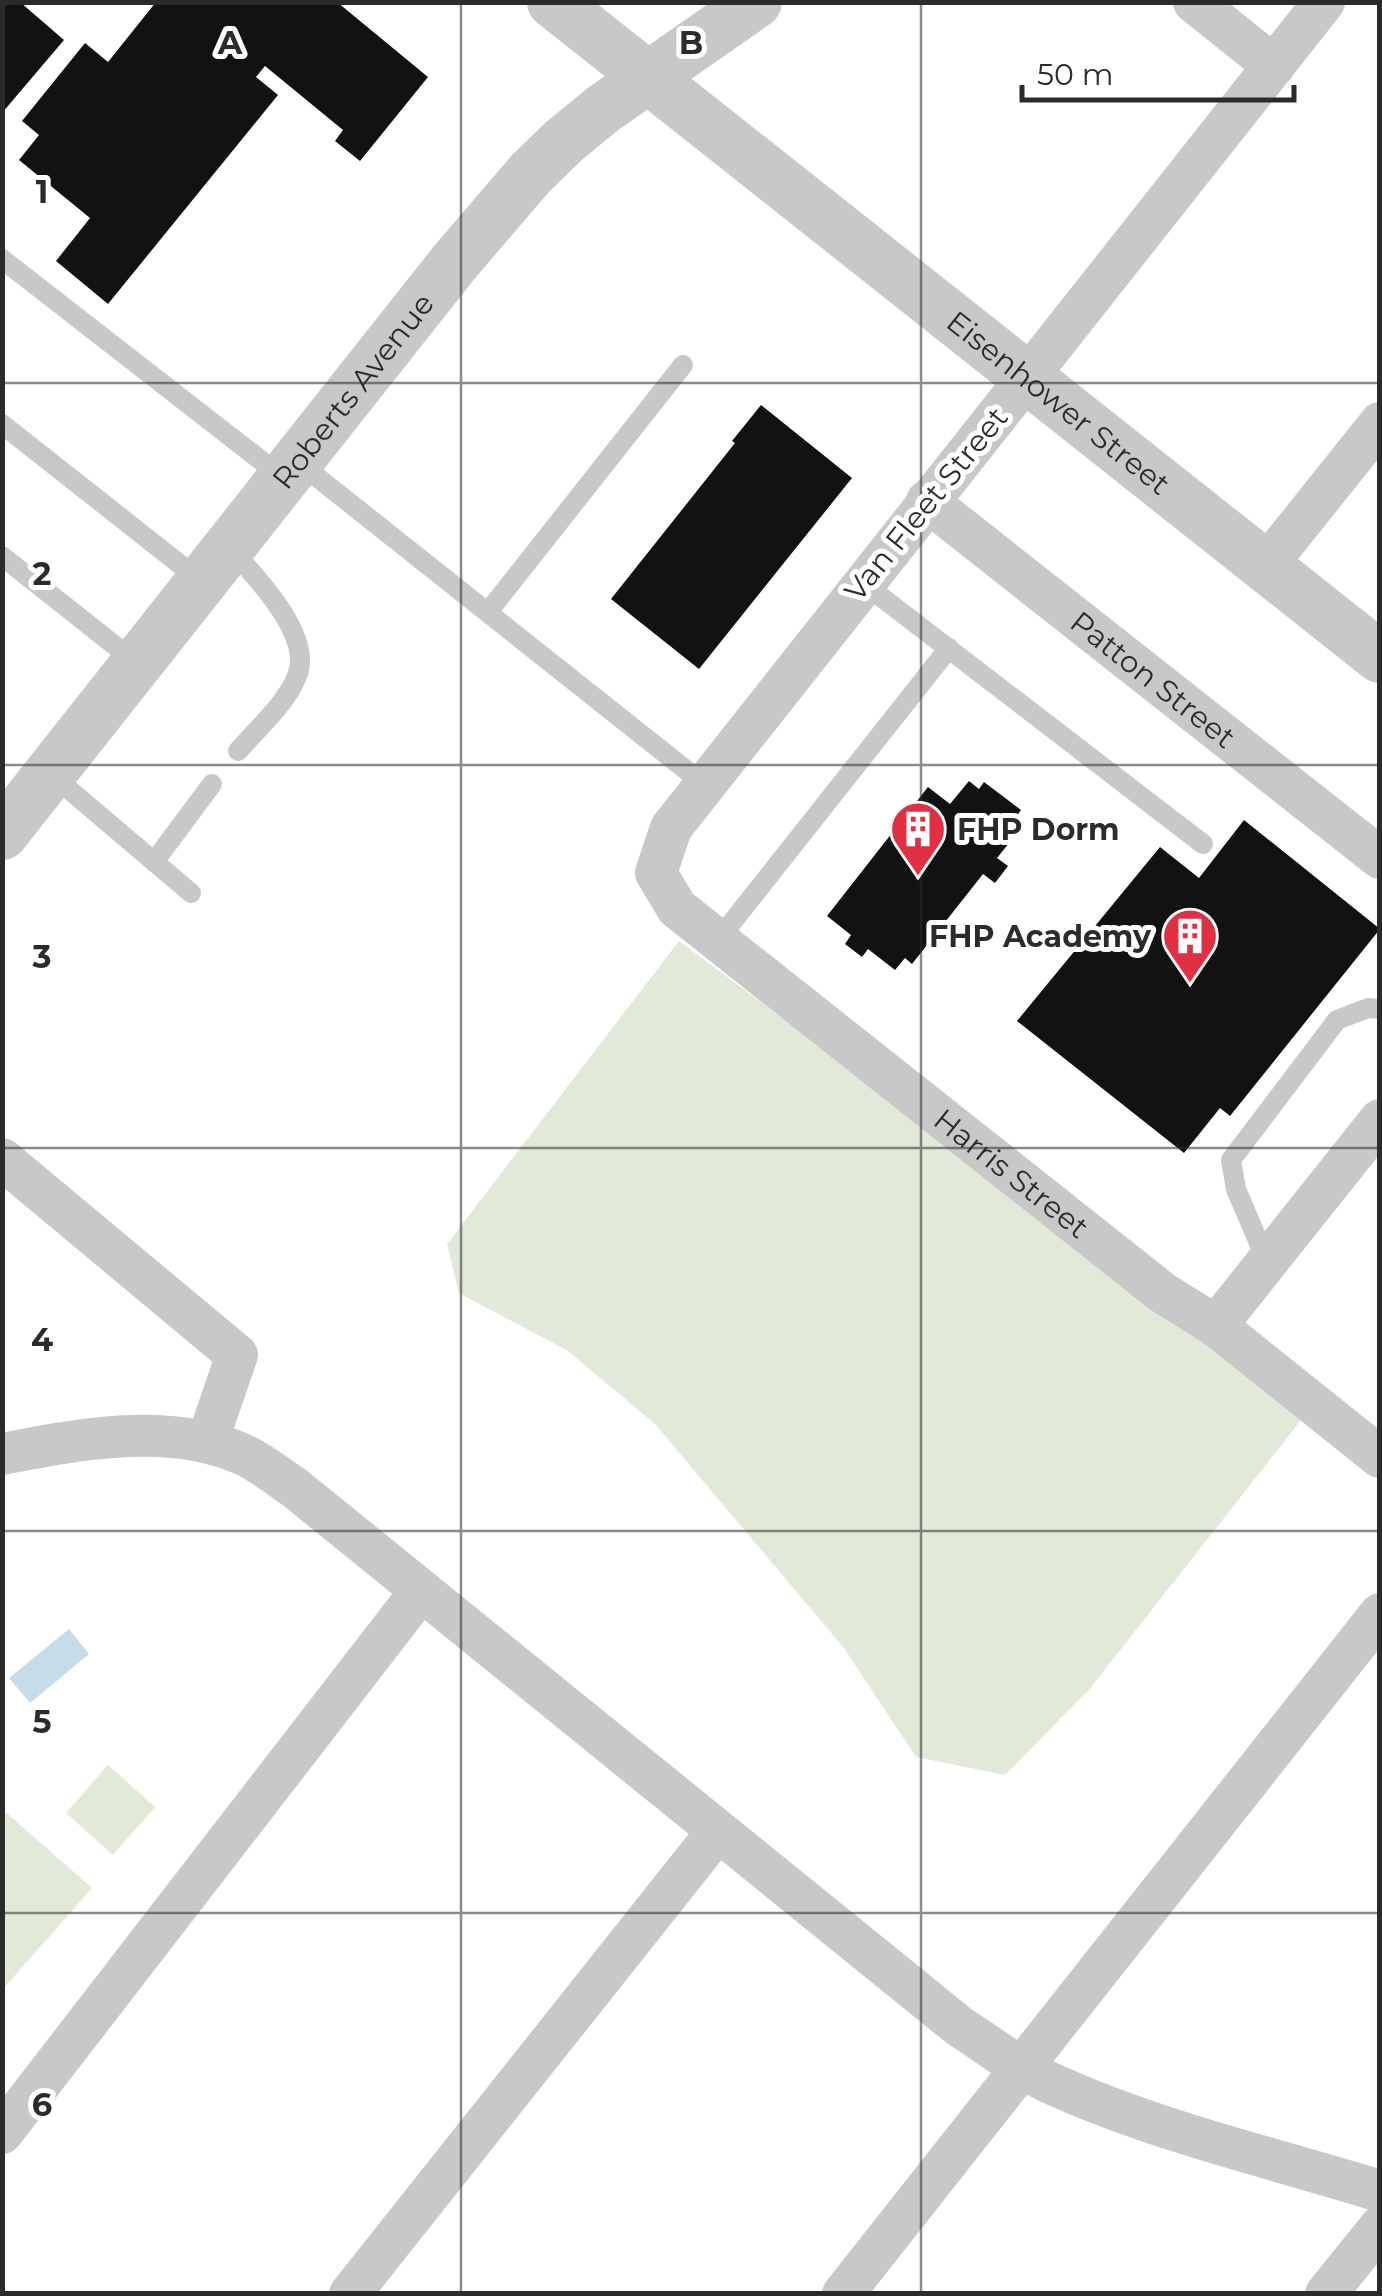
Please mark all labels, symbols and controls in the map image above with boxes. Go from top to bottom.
text: A [217,23,243,62]
text: B [679,23,703,62]
scale bar [1022,40,1294,102]
text: 50 m [1037,56,1114,93]
text: 1 [36,172,48,211]
street label: Roberts Avenue [264,286,441,496]
street label: Eisenhower Street [940,303,1178,502]
street label: Van Fleet Street [836,399,1016,609]
text: 2 [33,554,51,593]
street label: Patton Street [1063,603,1243,756]
building icon: FHP Dorm [888,799,948,878]
place label: FHP Dorm [957,811,1120,848]
building icon: FHP Academy [1160,906,1220,985]
place label: FHP Academy [929,918,1152,955]
text: 3 [32,937,51,976]
street label: Harris Street [927,1100,1096,1246]
text: 4 [31,1320,53,1359]
text: 5 [32,1702,52,1741]
text: 6 [32,2085,52,2124]

